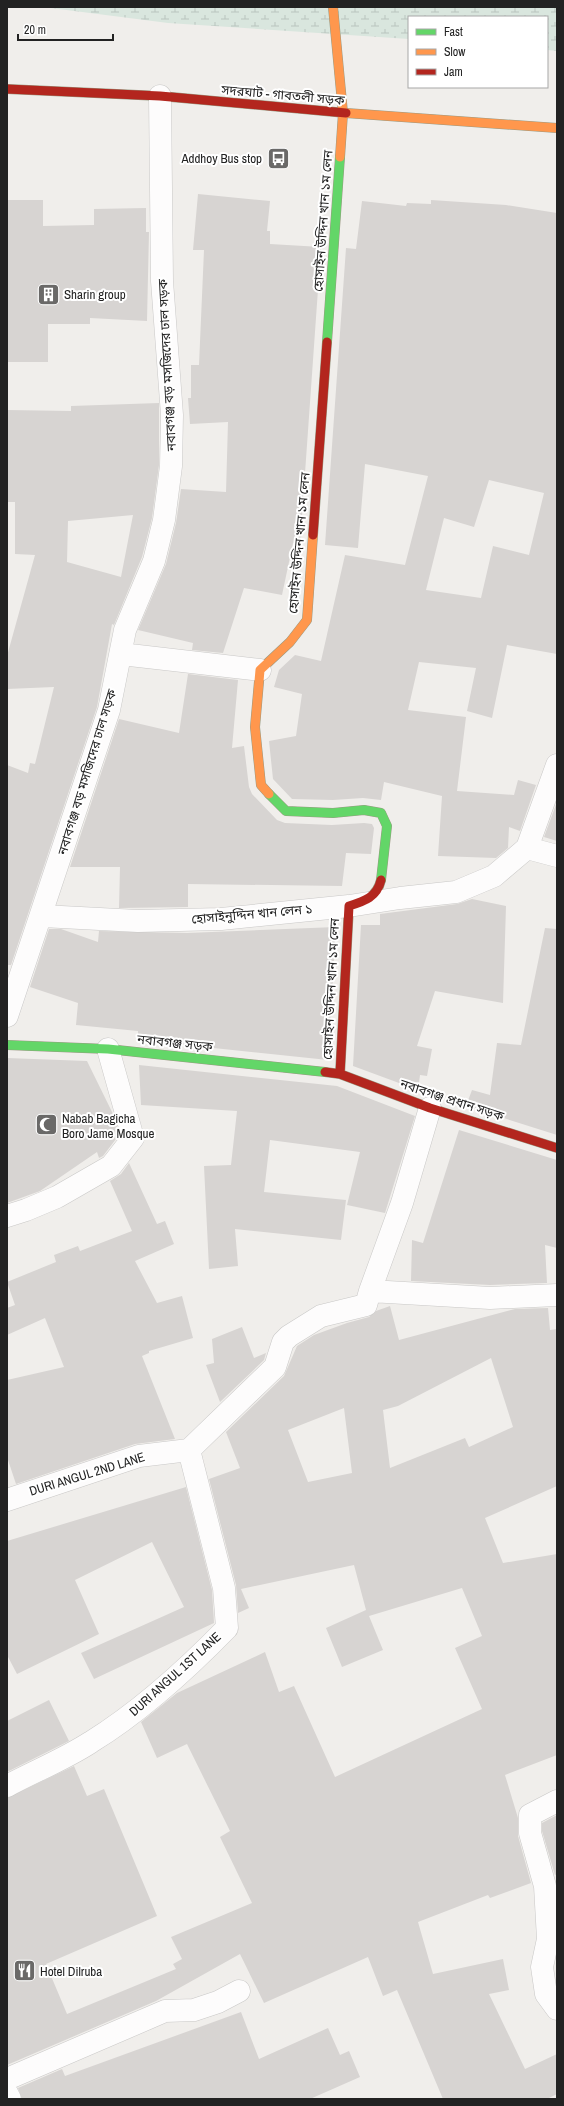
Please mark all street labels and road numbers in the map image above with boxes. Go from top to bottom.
street label: সদরঘাট - গাবতলী সড়ক [220,81,346,109]
street label: হোসাইন উদ্দিন খান ১ম লেন [310,149,336,292]
street label: নবাবগঞ্জ বড় মসজিদের ঢাল সড়ক [154,278,180,452]
street label: হোসাইন উদ্দিন খান ১ম লেন [284,471,314,614]
street label: নবাবগঞ্জ বড় মসজিদের ঢাল সড়ক [53,687,120,858]
street label: হোসাইনুদ্দিন খান লেন ১ [191,900,313,928]
street label: হোসাইন উদ্দিন খান ১ম লেন [319,918,343,1060]
street label: নবাবগঞ্জ সড়ক [135,1030,214,1055]
street label: নবাবগঞ্জ প্রধান সড়ক [397,1075,506,1125]
street label: DURI ANGUL 2ND LANE [27,1448,147,1500]
street label: DURI ANGUL 1ST LANE [125,1628,225,1720]

